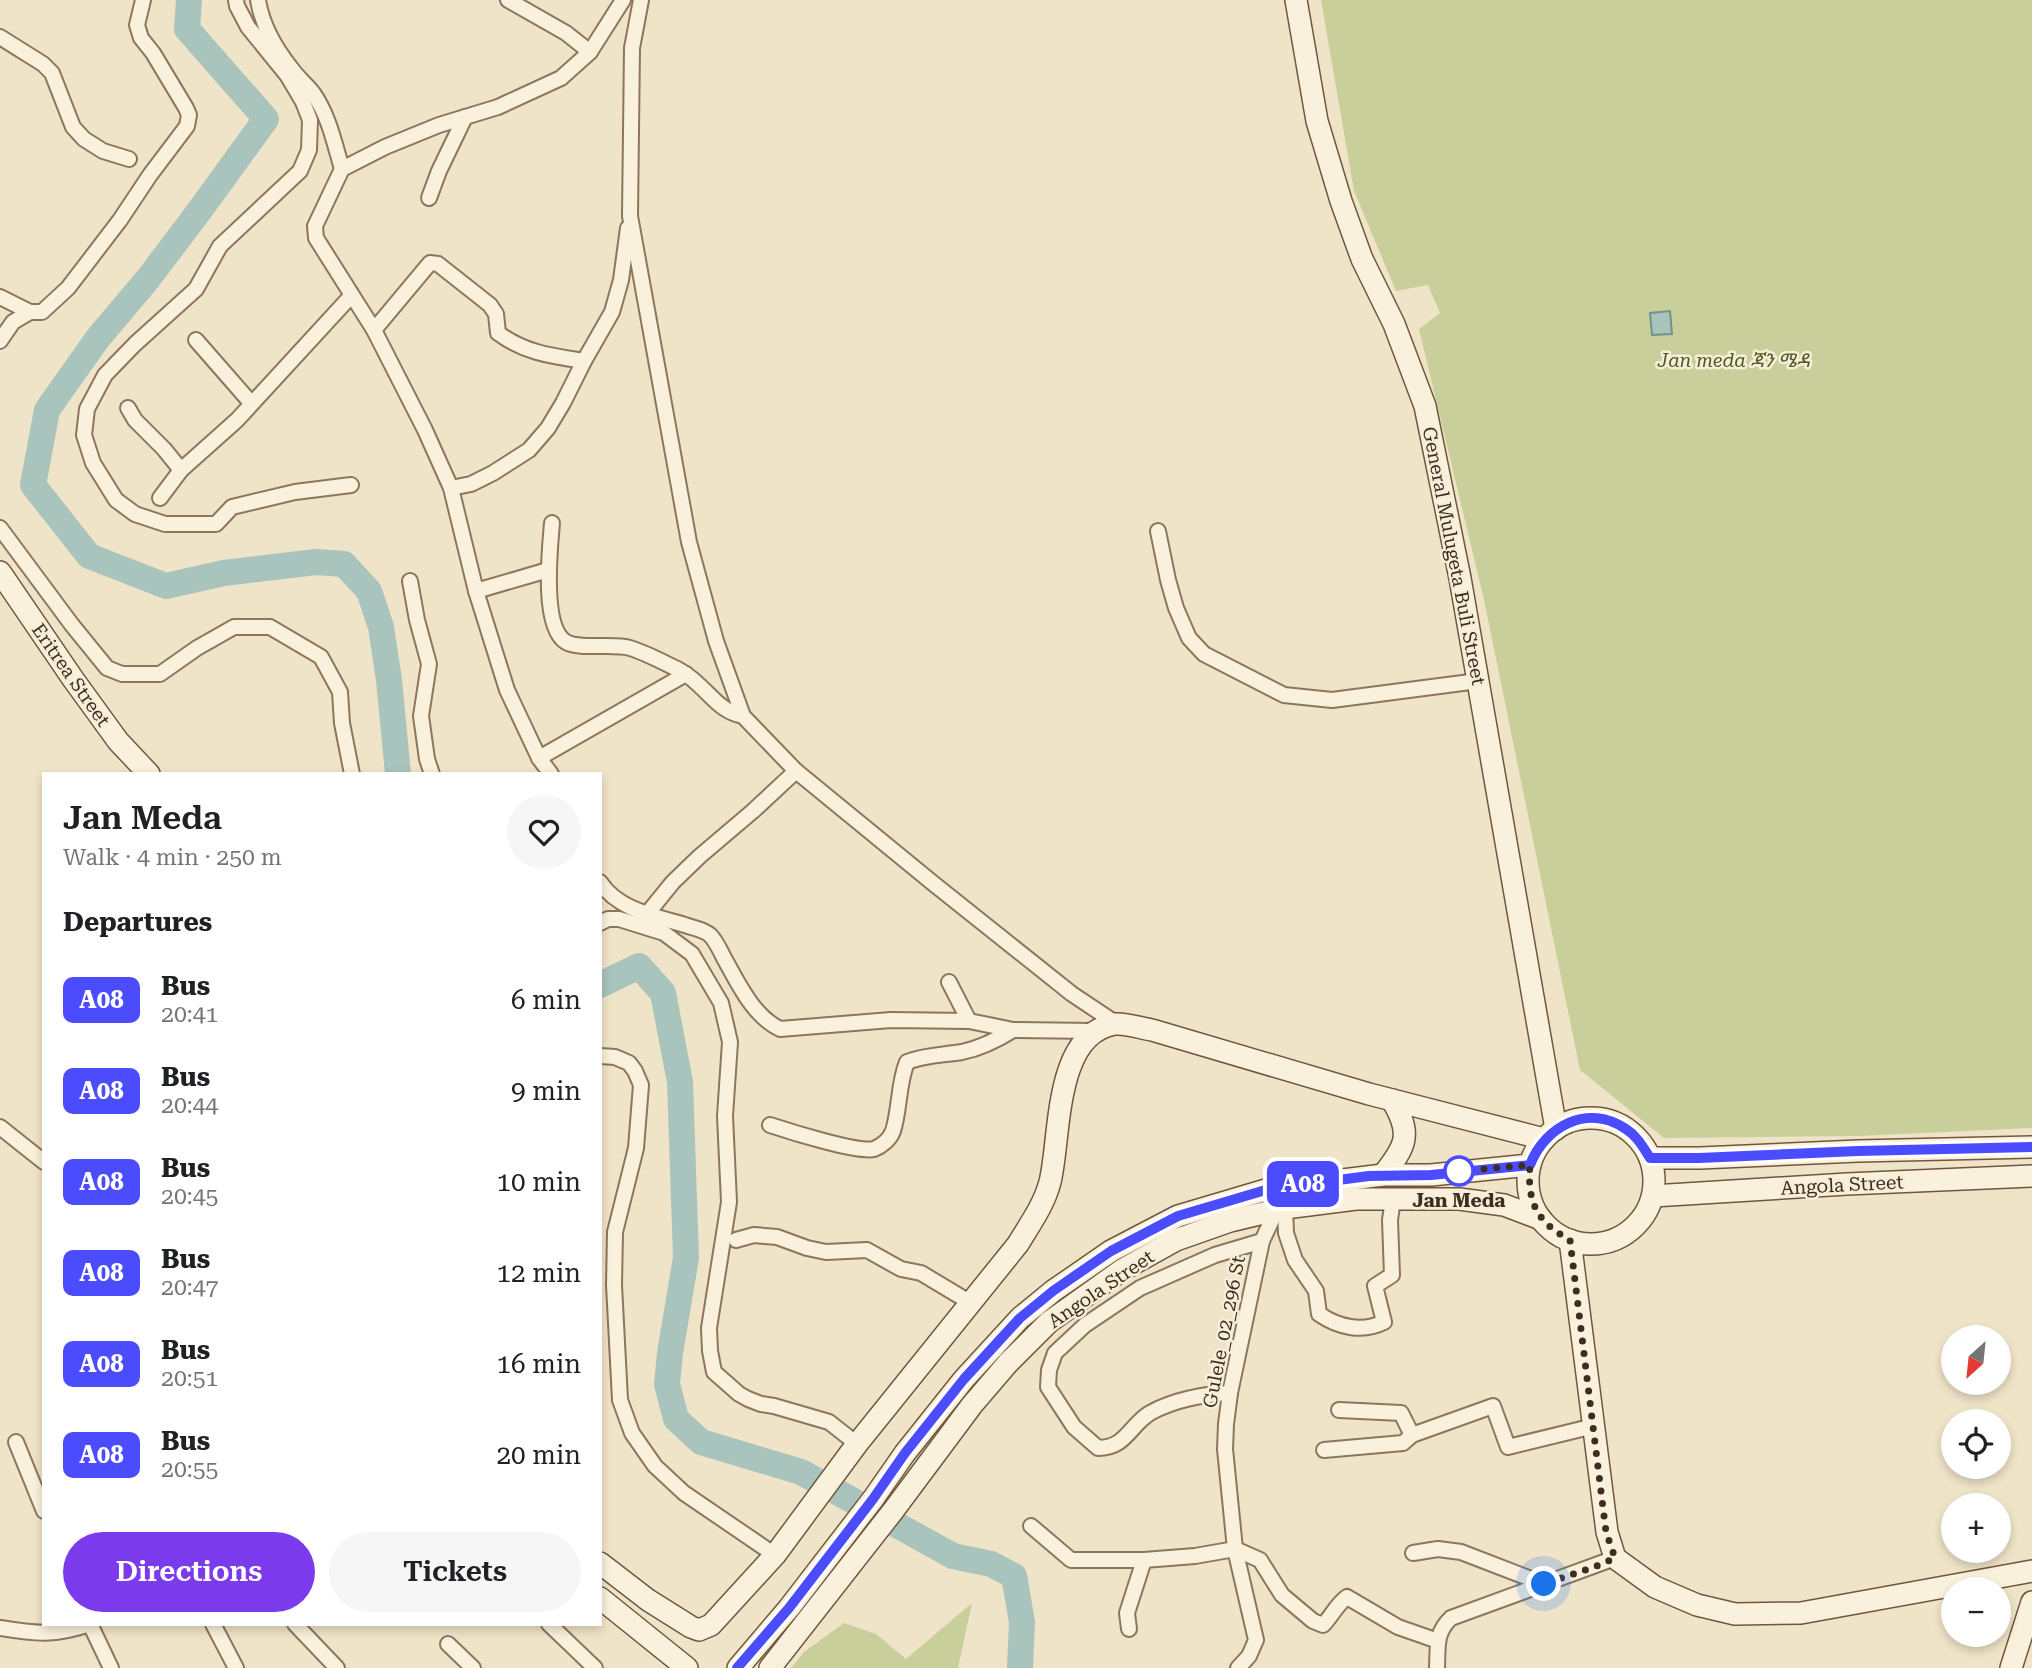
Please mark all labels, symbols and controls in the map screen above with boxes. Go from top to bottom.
park label: Jan meda ጃን ሜዳ [1657,349,1811,372]
street label: General Mulugeta Buli Street [1418,425,1490,687]
street label: Eritrea Street [27,619,115,731]
button: heart [507,795,581,869]
text: Jan Meda [63,798,222,837]
text: Walk · 4 min · 250 m [63,844,282,871]
text: Departures [63,907,212,937]
text: Bus [161,971,210,1001]
text: 6 min [511,985,581,1015]
text: A08 [79,986,124,1014]
text: 20:41 [161,1001,218,1028]
text: Bus [161,1062,210,1092]
text: 9 min [511,1076,581,1106]
text: A08 [79,1077,124,1105]
text: 20:44 [161,1092,218,1119]
text: Bus [161,1153,210,1183]
marker: Jan Meda [1444,1156,1474,1186]
line badge: A08 [1263,1161,1343,1207]
text: 10 min [497,1167,581,1197]
text: A08 [79,1168,124,1196]
text: A08 [1281,1170,1325,1198]
street label: Angola Street [1780,1170,1904,1200]
text: 20:45 [161,1183,218,1210]
place label: Jan Meda [1413,1189,1505,1212]
text: Bus [161,1244,210,1274]
street label: Angola Street [1044,1245,1158,1333]
street label: Gulele_02_296 St [1198,1254,1250,1410]
text: 12 min [497,1258,581,1288]
text: A08 [79,1259,124,1287]
text: 20:47 [161,1274,218,1301]
north arrow [1941,1325,2011,1395]
map controls [1941,1325,2011,1647]
text: Bus [161,1335,210,1365]
text: 16 min [497,1349,581,1379]
text: A08 [79,1350,124,1378]
text: 20:51 [161,1365,218,1392]
button: locate [1941,1409,2011,1479]
text: Bus [161,1426,210,1456]
text: 20 min [497,1440,581,1470]
text: A08 [79,1441,124,1469]
text: 20:55 [161,1456,218,1483]
button: + [1941,1493,2011,1563]
button: Directions [63,1532,315,1612]
button: Tickets [329,1532,581,1612]
your location [1526,1566,1561,1601]
button: − [1941,1577,2011,1647]

